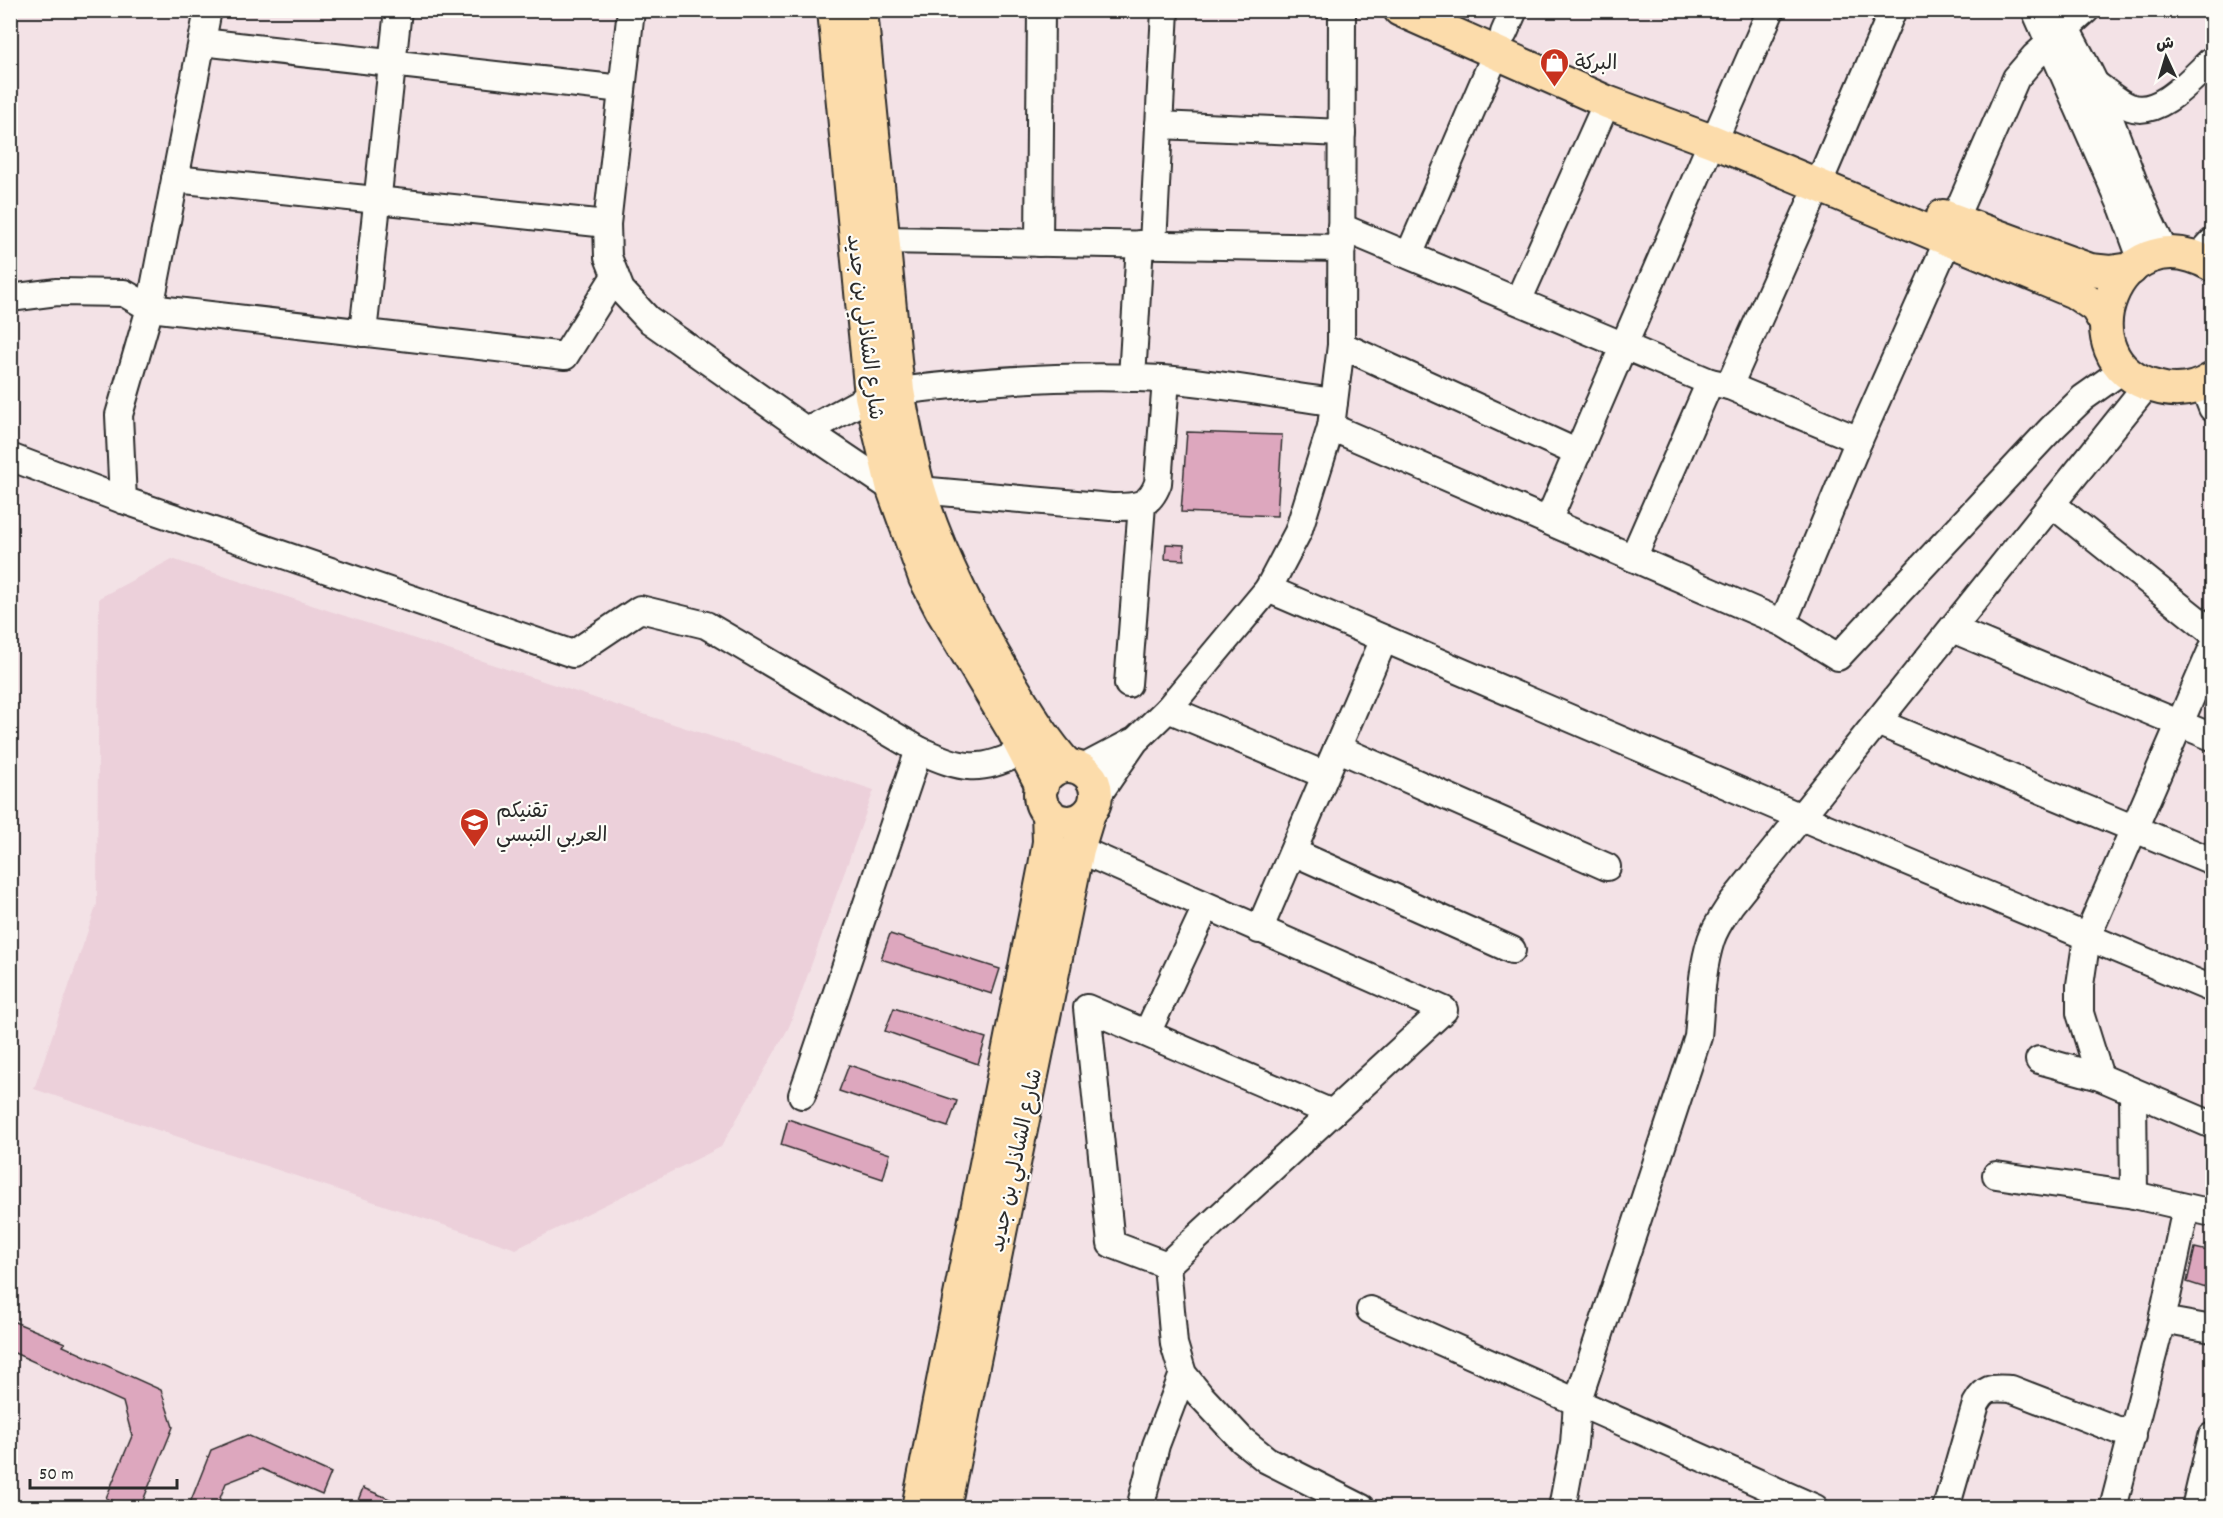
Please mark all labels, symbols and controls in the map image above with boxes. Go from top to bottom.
north arrow [2136,27,2196,87]
text: ش [2156,32,2175,57]
shop icon: البركة [1538,46,1570,88]
place label: البركة [1575,50,1617,80]
street label: شارع الشاذلي بن جديد [836,233,889,422]
place label: تقنيكم العربي التبسي [496,798,607,853]
school or university icon: تقنيكم العربي التبسي [459,806,491,848]
street label: شارع الشاذلي بن جديد [984,1066,1053,1255]
scale bar [30,1452,177,1490]
text: 50 m [39,1463,74,1488]

